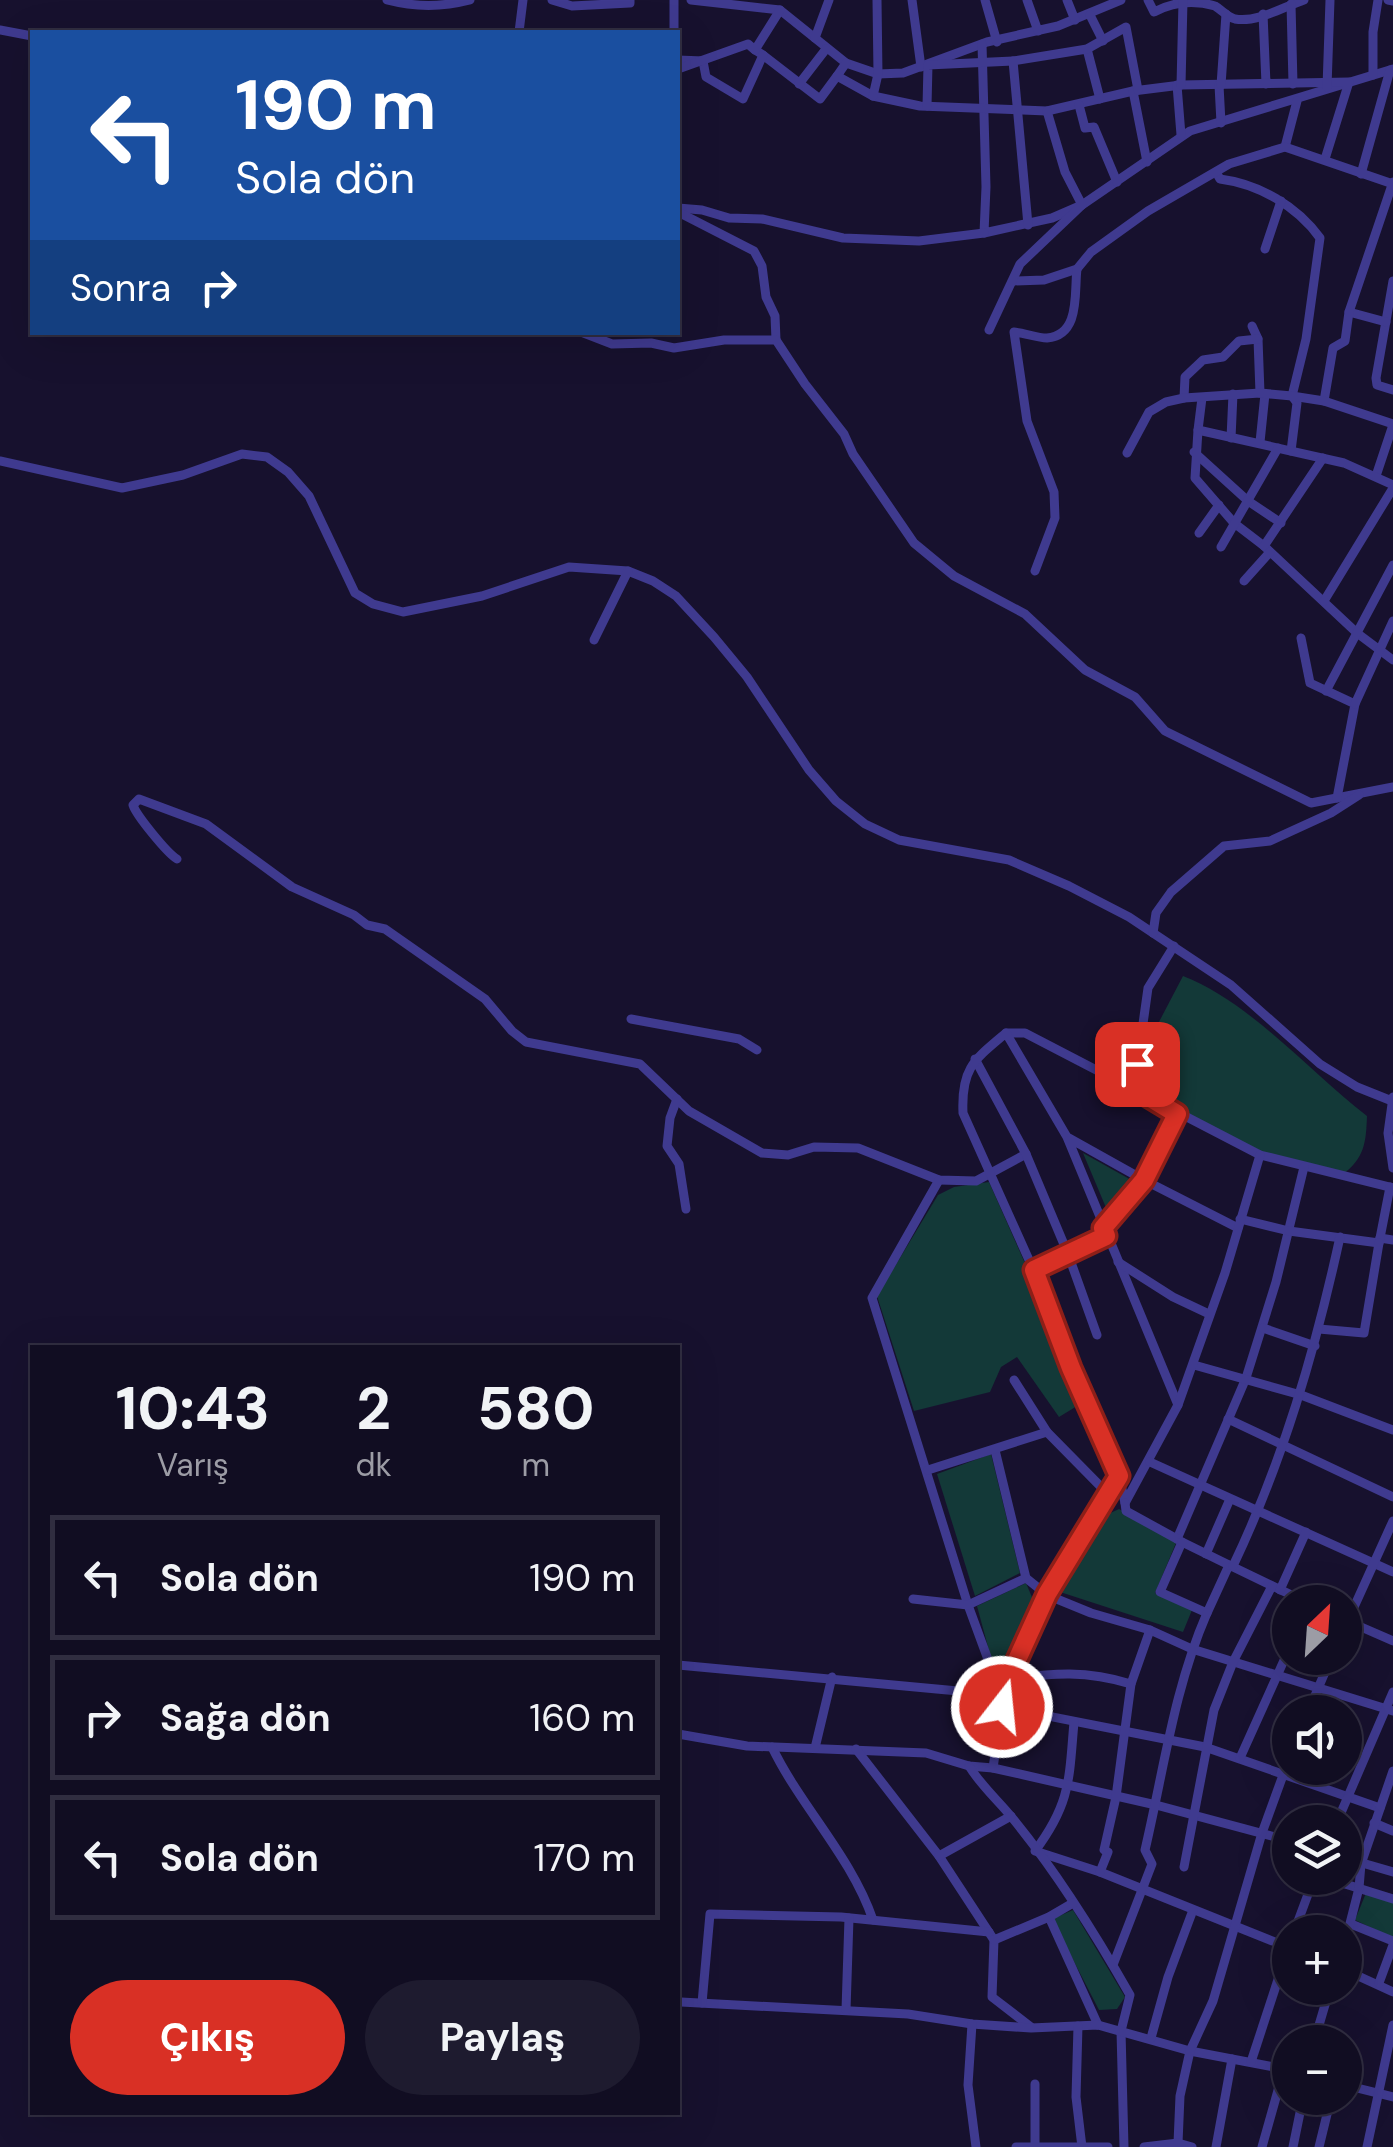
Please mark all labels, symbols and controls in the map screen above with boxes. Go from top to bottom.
text: 190 m [235,60,437,151]
icon: left [70,70,200,200]
text: Sola dön [235,148,415,207]
icon: right [191,260,246,315]
text: Sonra [70,263,171,313]
pin [1095,1022,1180,1107]
icon: arrive [1110,1037,1165,1092]
text: 10:43 [115,1369,270,1448]
text: 2 [356,1369,391,1448]
text: 580 [477,1369,595,1448]
text: Varış [157,1444,229,1486]
text: dk [355,1444,392,1486]
text: m [522,1444,550,1486]
icon: left [75,1550,130,1605]
text: Sola dön [160,1553,319,1603]
text: 190 m [529,1553,635,1603]
north arrow [1272,1585,1362,1675]
map controls [1272,1585,1362,2115]
position arrow [950,1655,1054,1759]
icon: right [75,1690,130,1745]
text: Sağa dön [160,1693,331,1743]
text: 160 m [529,1693,635,1743]
button: sound [1272,1695,1362,1785]
button: layers [1272,1805,1362,1895]
icon: left [75,1830,130,1885]
text: Sola dön [160,1833,319,1883]
text: 170 m [533,1833,635,1883]
button: + [1272,1915,1362,2005]
button: Çıkış [70,1980,345,2095]
button: Paylaş [365,1980,640,2095]
button: − [1272,2025,1362,2115]

